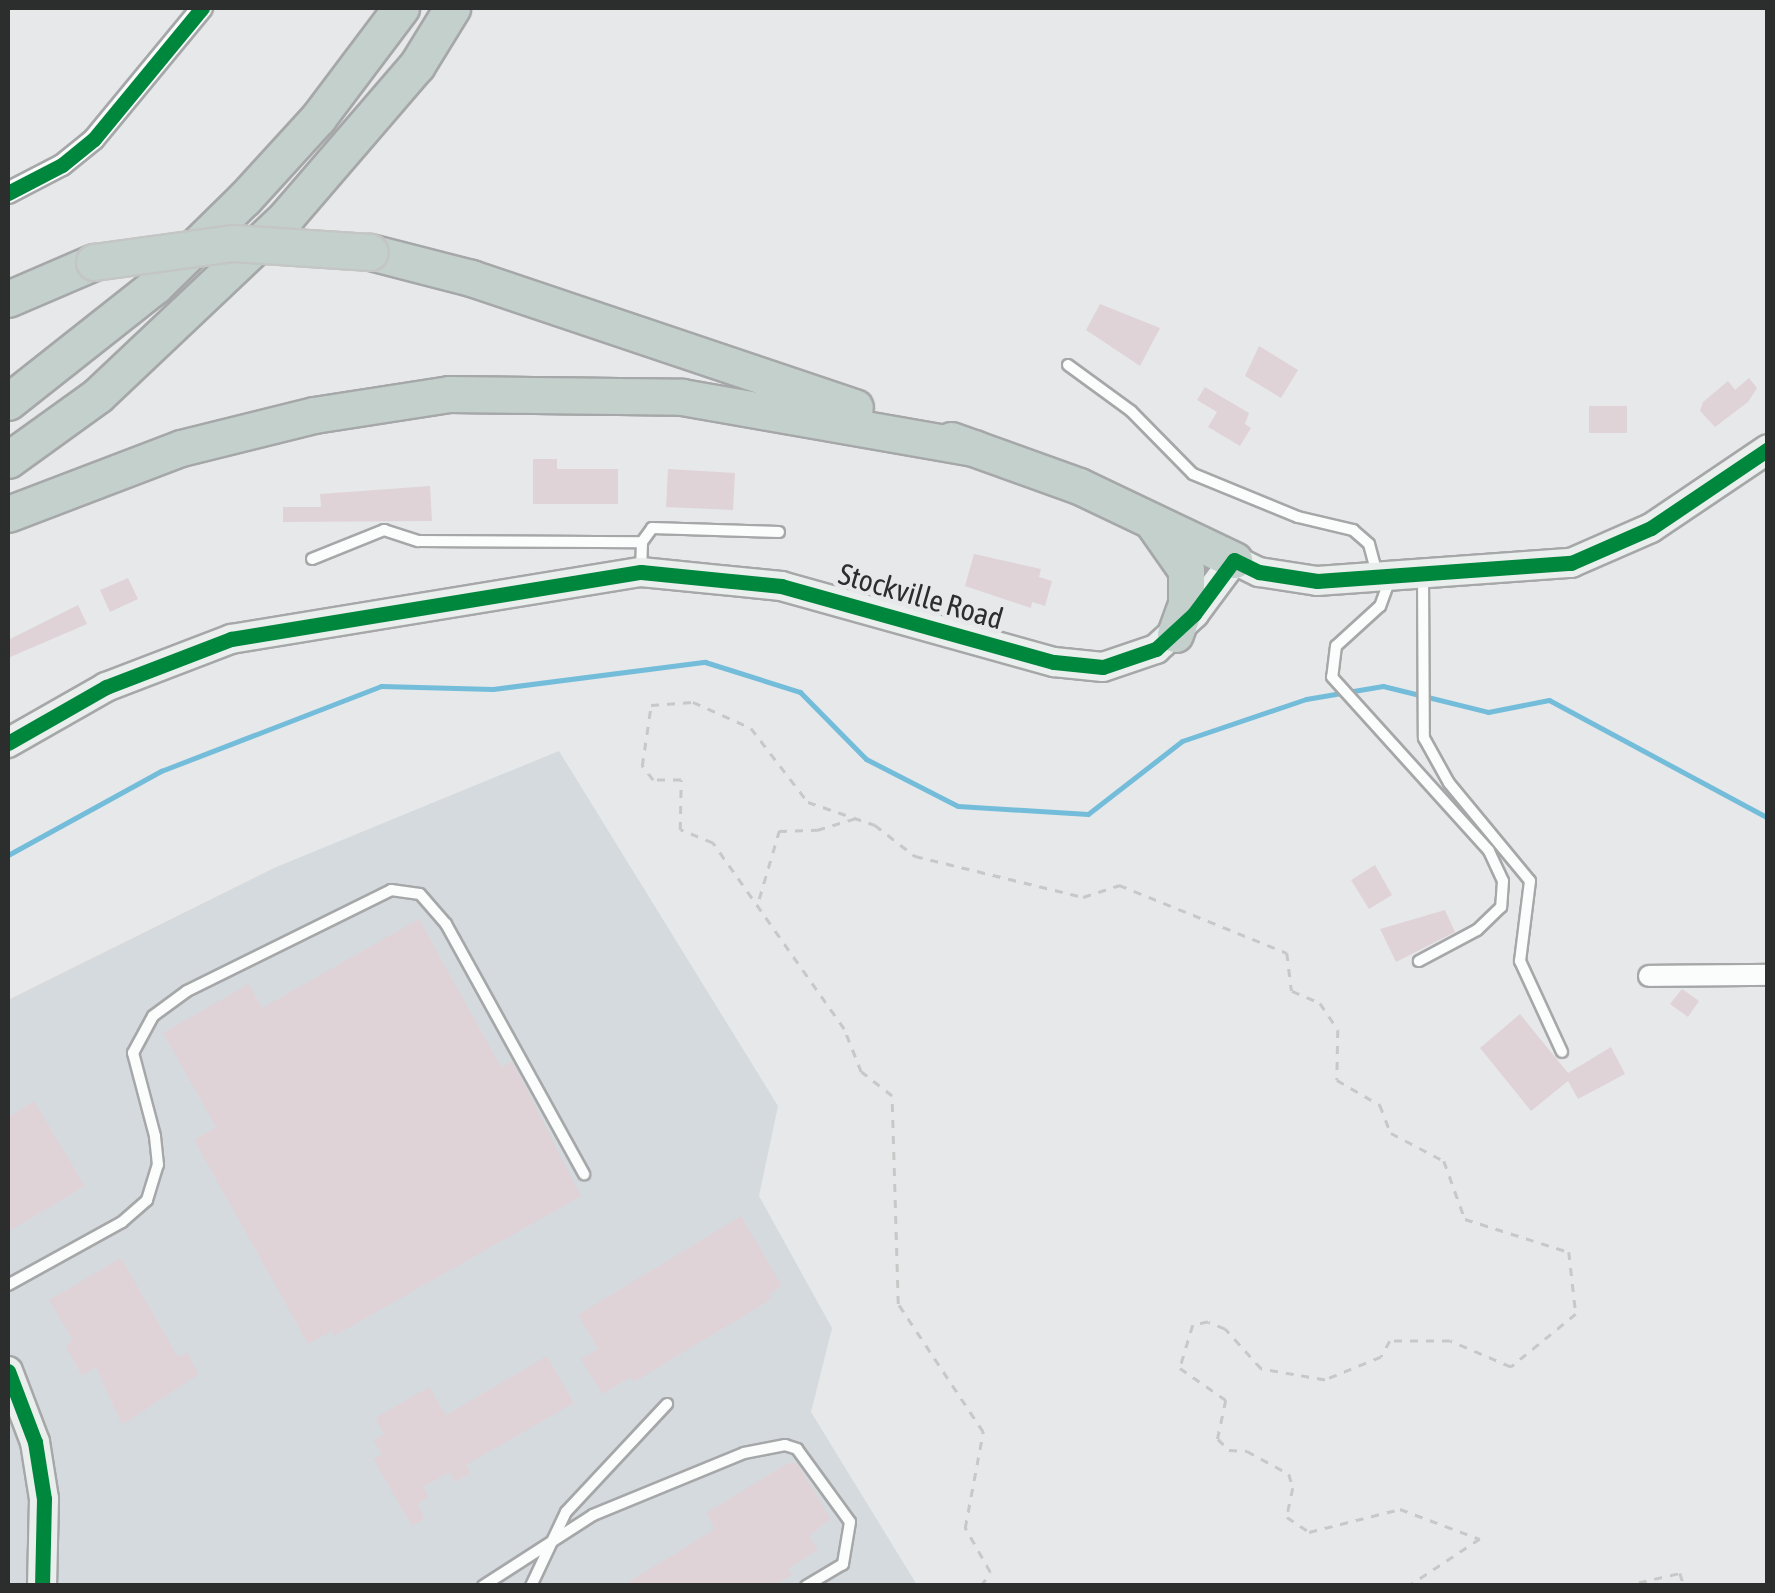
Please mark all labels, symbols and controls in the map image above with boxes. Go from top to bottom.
street label: Stockville Road [835,555,1007,637]

